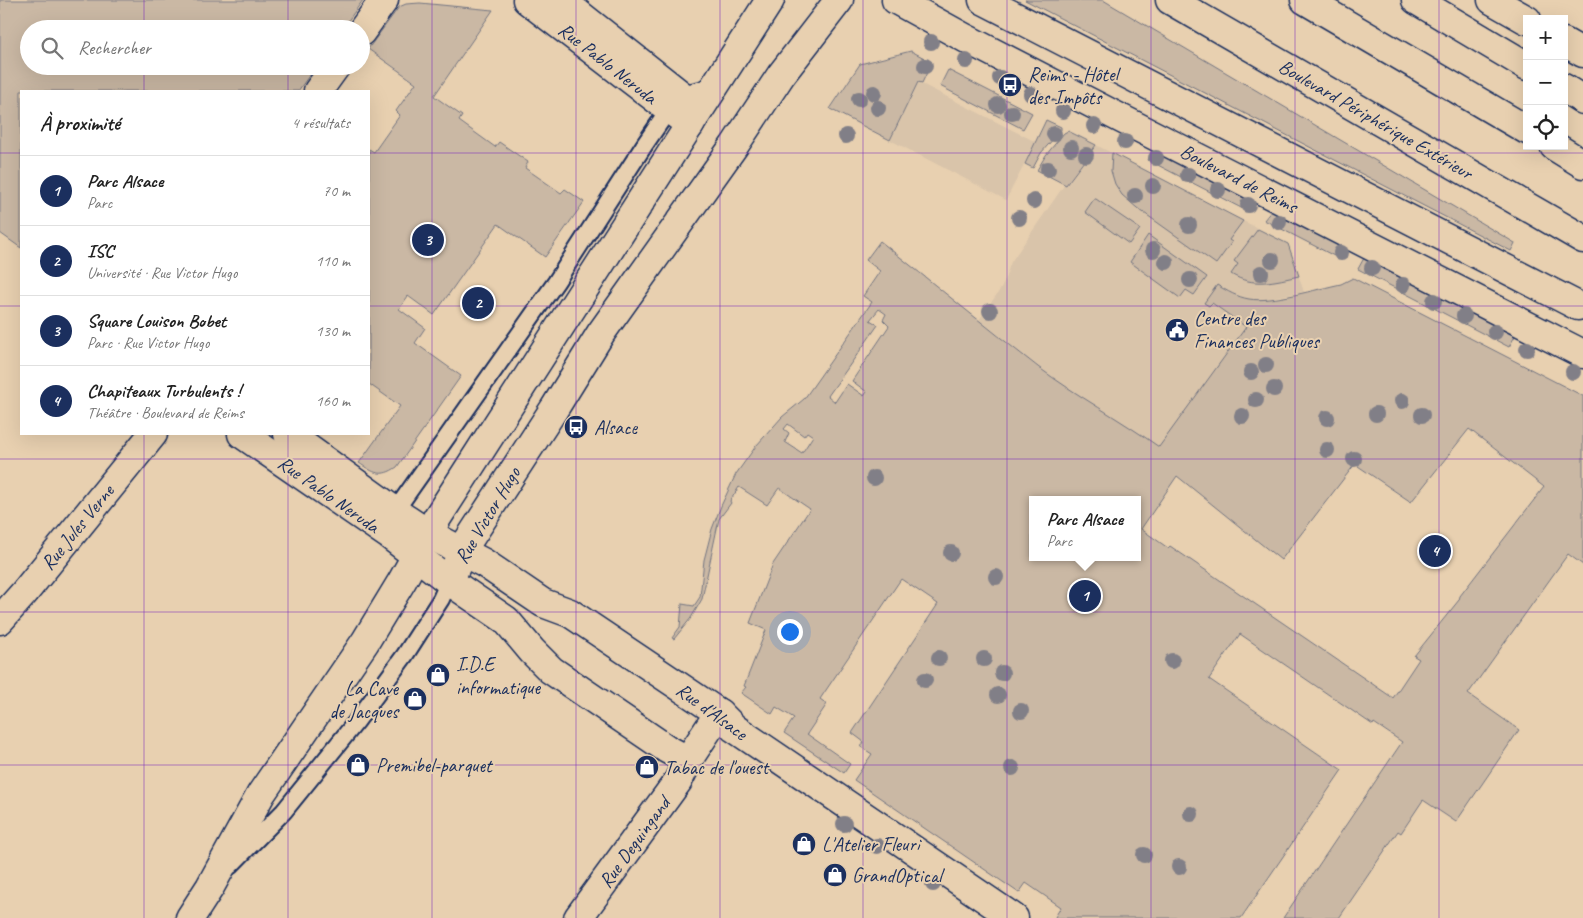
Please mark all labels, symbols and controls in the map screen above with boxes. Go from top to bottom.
map controls [1523,15,1568,150]
button: + [1523,15,1568,60]
street label: Rue Pablo Neruda [553,17,663,111]
search box [20,20,370,75]
icon: search [38,34,66,62]
text: Rechercher [78,36,151,60]
street label: Boulevard Périphérique Extérieur [1274,54,1479,186]
button: − [1523,60,1568,105]
place label: Reims - Hôtel des Impôts [1028,62,1121,110]
bus stop icon: Reims - Hôtel des Impôts [997,72,1023,98]
button: locate [1523,105,1568,150]
text: À proximité [40,110,120,136]
text: 4 résultats [291,113,350,133]
street label: Boulevard de Reims [1176,138,1303,220]
text: Parc Alsace [87,169,163,193]
text: 1 [52,181,60,201]
text: 70 m [323,181,350,201]
text: Parc [87,193,112,213]
pin: 3 [412,221,444,259]
text: ISC [87,239,114,263]
text: 2 [52,251,60,271]
text: 110 m [316,251,350,271]
text: Université · Rue Victor Hugo [87,263,237,283]
pin: 2 [462,284,494,322]
place label: Centre des Finances Publiques [1194,306,1321,354]
text: Square Louison Bobet [87,309,226,333]
public building icon: Centre des Finances Publiques [1164,317,1190,343]
text: 3 [52,321,60,341]
text: 130 m [316,321,350,341]
text: Parc · Rue Victor Hugo [87,333,209,353]
text: Chapiteaux Turbulents ! [87,379,240,403]
text: 4 [52,391,60,411]
text: 160 m [316,391,350,411]
text: Théâtre · Boulevard de Reims [87,403,244,423]
bus stop icon: Alsace [563,414,589,440]
place label: Alsace [594,415,638,440]
street label: Rue Pablo Neruda [273,450,385,539]
street label: Rue Victor Hugo [449,462,526,568]
street label: Rue Jules Verne [35,478,120,575]
popup [1029,496,1141,561]
text: Parc Alsace [1047,507,1123,531]
text: Parc [1047,531,1072,551]
pin: 4 [1419,532,1451,570]
pin: 1 [1069,577,1101,615]
your location [777,619,803,645]
place label: I.D.E informatique [456,652,542,700]
shop icon: I.D.E informatique [425,662,451,688]
place label: La Cave de Jacques [329,676,400,724]
street label: Rue d'Alsace [671,677,753,747]
shop icon: La Cave de Jacques [402,686,428,712]
shop icon: Premibel-parquet [345,752,371,778]
place label: Premibel-parquet [376,753,494,778]
shop icon: Tabac de l'ouest [634,754,660,780]
place label: Tabac de l'ouest [664,755,770,780]
street label: Rue Deguingand [593,789,678,893]
shop icon: L'Atelier Fleuri [791,831,817,857]
place label: L'Atelier Fleuri [822,832,922,857]
shop icon: GrandOptical [822,862,848,888]
place label: GrandOptical [852,863,945,888]

